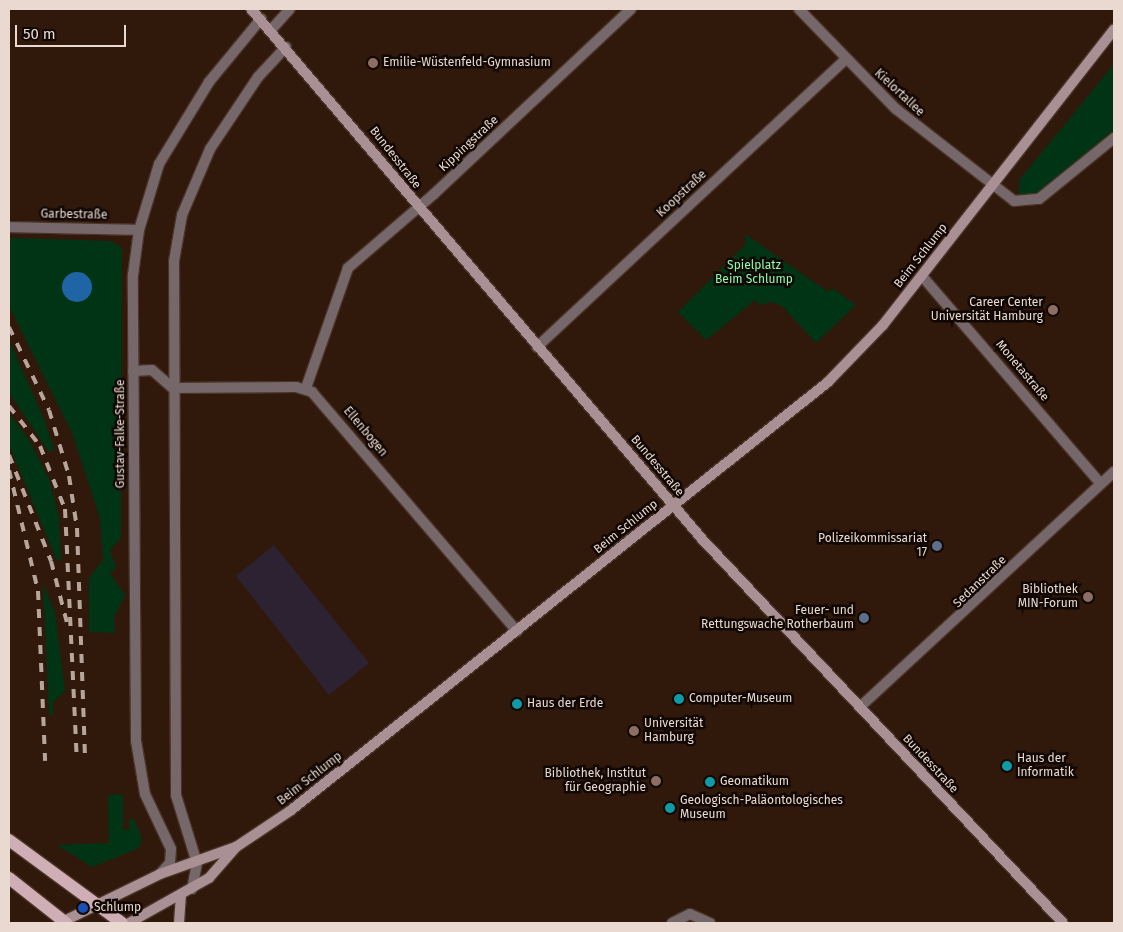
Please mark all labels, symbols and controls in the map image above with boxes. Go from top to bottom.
scale bar [18,15,129,47]
text: 50 m [23,25,56,43]
place label: Emilie-Wüstenfeld-Gymnasium [383,56,551,70]
marker: Emilie-Wüstenfeld-Gymnasium [367,57,379,69]
street label: Kielortallee [871,66,927,120]
street label: Kippingstraße [436,113,502,175]
street label: Bundesstraße [366,124,424,192]
street label: Koopstraße [654,167,710,221]
street label: Garbestraße [41,207,107,223]
street label: Beim Schlump [891,221,951,291]
park label: Spielplatz Beim Schlump [715,259,793,287]
place label: Career Center Universität Hamburg [931,296,1043,324]
marker: Career Center Universität Hamburg [1047,304,1059,316]
street label: Monetastraße [992,338,1052,404]
street label: Gustav-Falke-Straße [114,380,128,488]
street label: Ellenbogen [340,404,390,460]
street label: Bundesstraße [627,433,687,499]
street label: Beim Schlump [591,497,661,557]
place label: Polizeikommissariat 17 [818,532,927,560]
marker: Polizeikommissariat 17 [931,540,943,552]
street label: Sedanstraße [950,553,1010,611]
place label: Bibliothek MIN-Forum [1018,583,1078,611]
marker: Bibliothek MIN-Forum [1082,591,1094,603]
place label: Feuer- und Rettungswache Rotherbaum [701,604,854,632]
marker: Feuer- und Rettungswache Rotherbaum [858,612,870,624]
place label: Computer-Museum [689,692,792,706]
marker: Computer-Museum [673,693,685,705]
place label: Haus der Erde [527,697,603,711]
marker: Haus der Erde [511,698,523,710]
place label: Universität Hamburg [644,717,703,745]
marker: Universität Hamburg [628,725,640,737]
street label: Bundesstraße [899,732,961,796]
street label: Beim Schlump [275,749,345,809]
place label: Haus der Informatik [1017,752,1074,780]
marker: Haus der Informatik [1001,760,1013,772]
place label: Bibliothek, Institut für Geographie [545,767,646,795]
marker: Bibliothek, Institut für Geographie [650,775,662,787]
place label: Geomatikum [720,775,789,789]
marker: Geomatikum [704,776,716,788]
place label: Geologisch-Paläontologisches Museum [680,794,843,822]
marker: Geologisch-Paläontologisches Museum [664,802,676,814]
marker: Schlump [76,901,90,915]
place label: Schlump [94,901,141,915]

